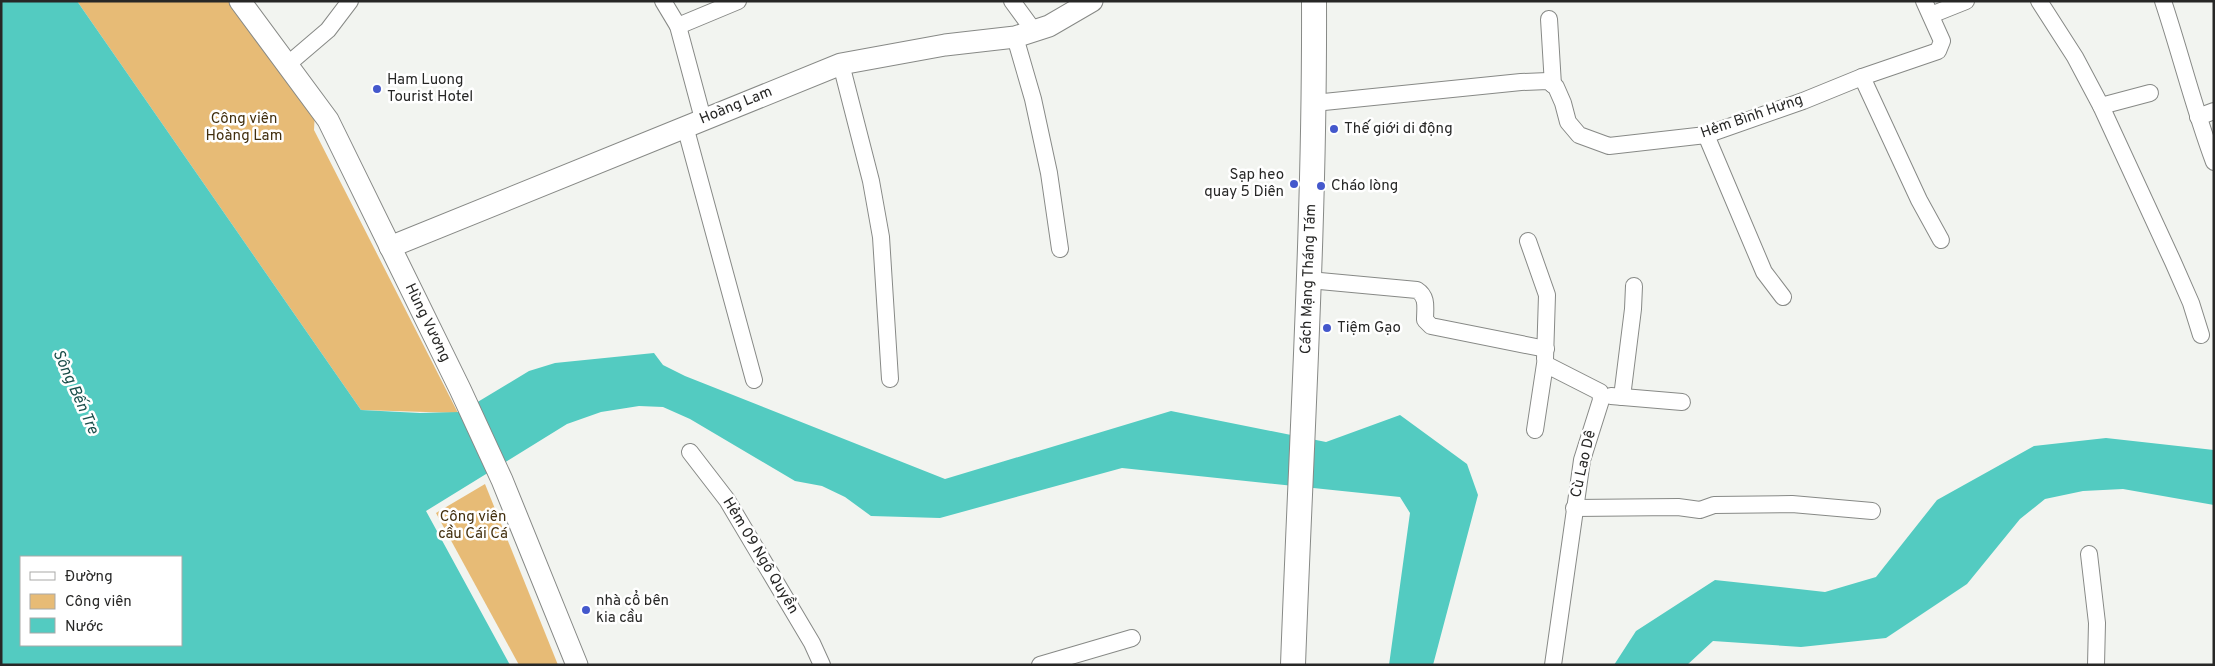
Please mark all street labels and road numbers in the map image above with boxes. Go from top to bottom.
street label: Hoàng Lam [697,83,775,129]
street label: Hẻm Bình Hưng [1698,91,1806,143]
street label: Cách Mạng Tháng Tám [1297,204,1321,354]
street label: Hùng Vương [400,280,454,366]
street label: Cù Lao Dê [1567,428,1601,500]
street label: Hẻm 09 Ngô Quyền [718,494,803,618]

